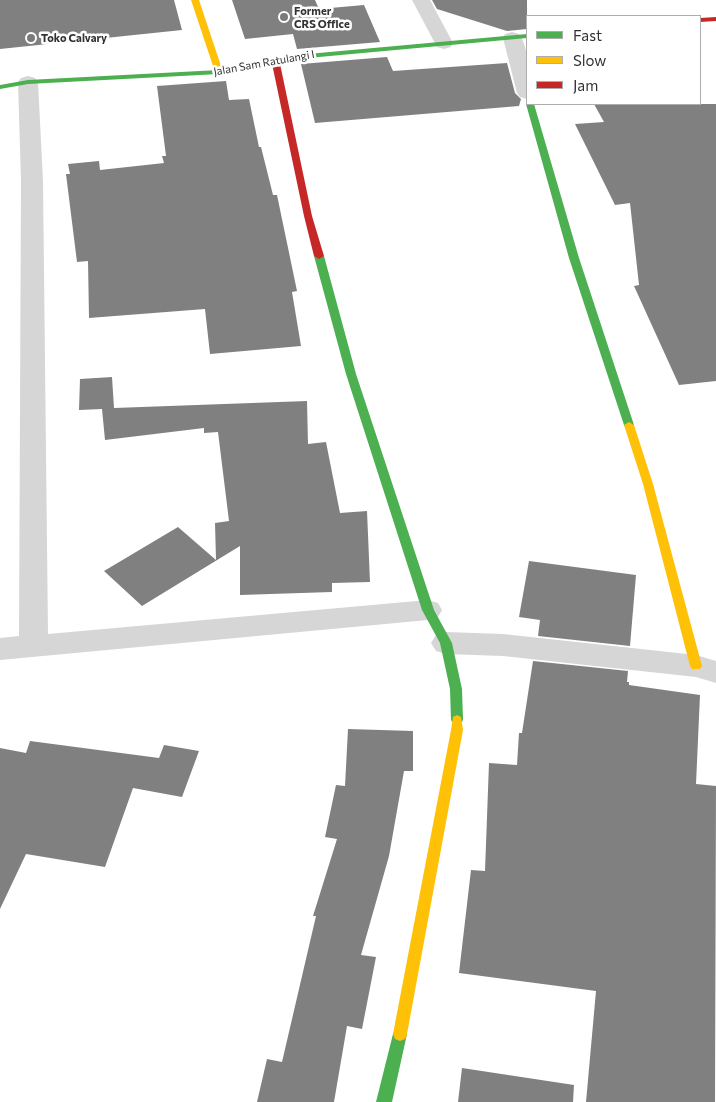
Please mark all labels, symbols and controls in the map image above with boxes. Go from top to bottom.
place label: Former CRS Office [294,4,350,30]
marker: Former CRS Office [278,11,290,23]
legend [526,15,701,105]
text: Fast [573,26,602,44]
place label: Toko Calvary [41,31,107,45]
marker: Toko Calvary [25,32,37,44]
street label: Jalan Sam Ratulangi I [212,48,316,78]
text: Slow [573,51,606,69]
text: Jam [573,76,598,94]

